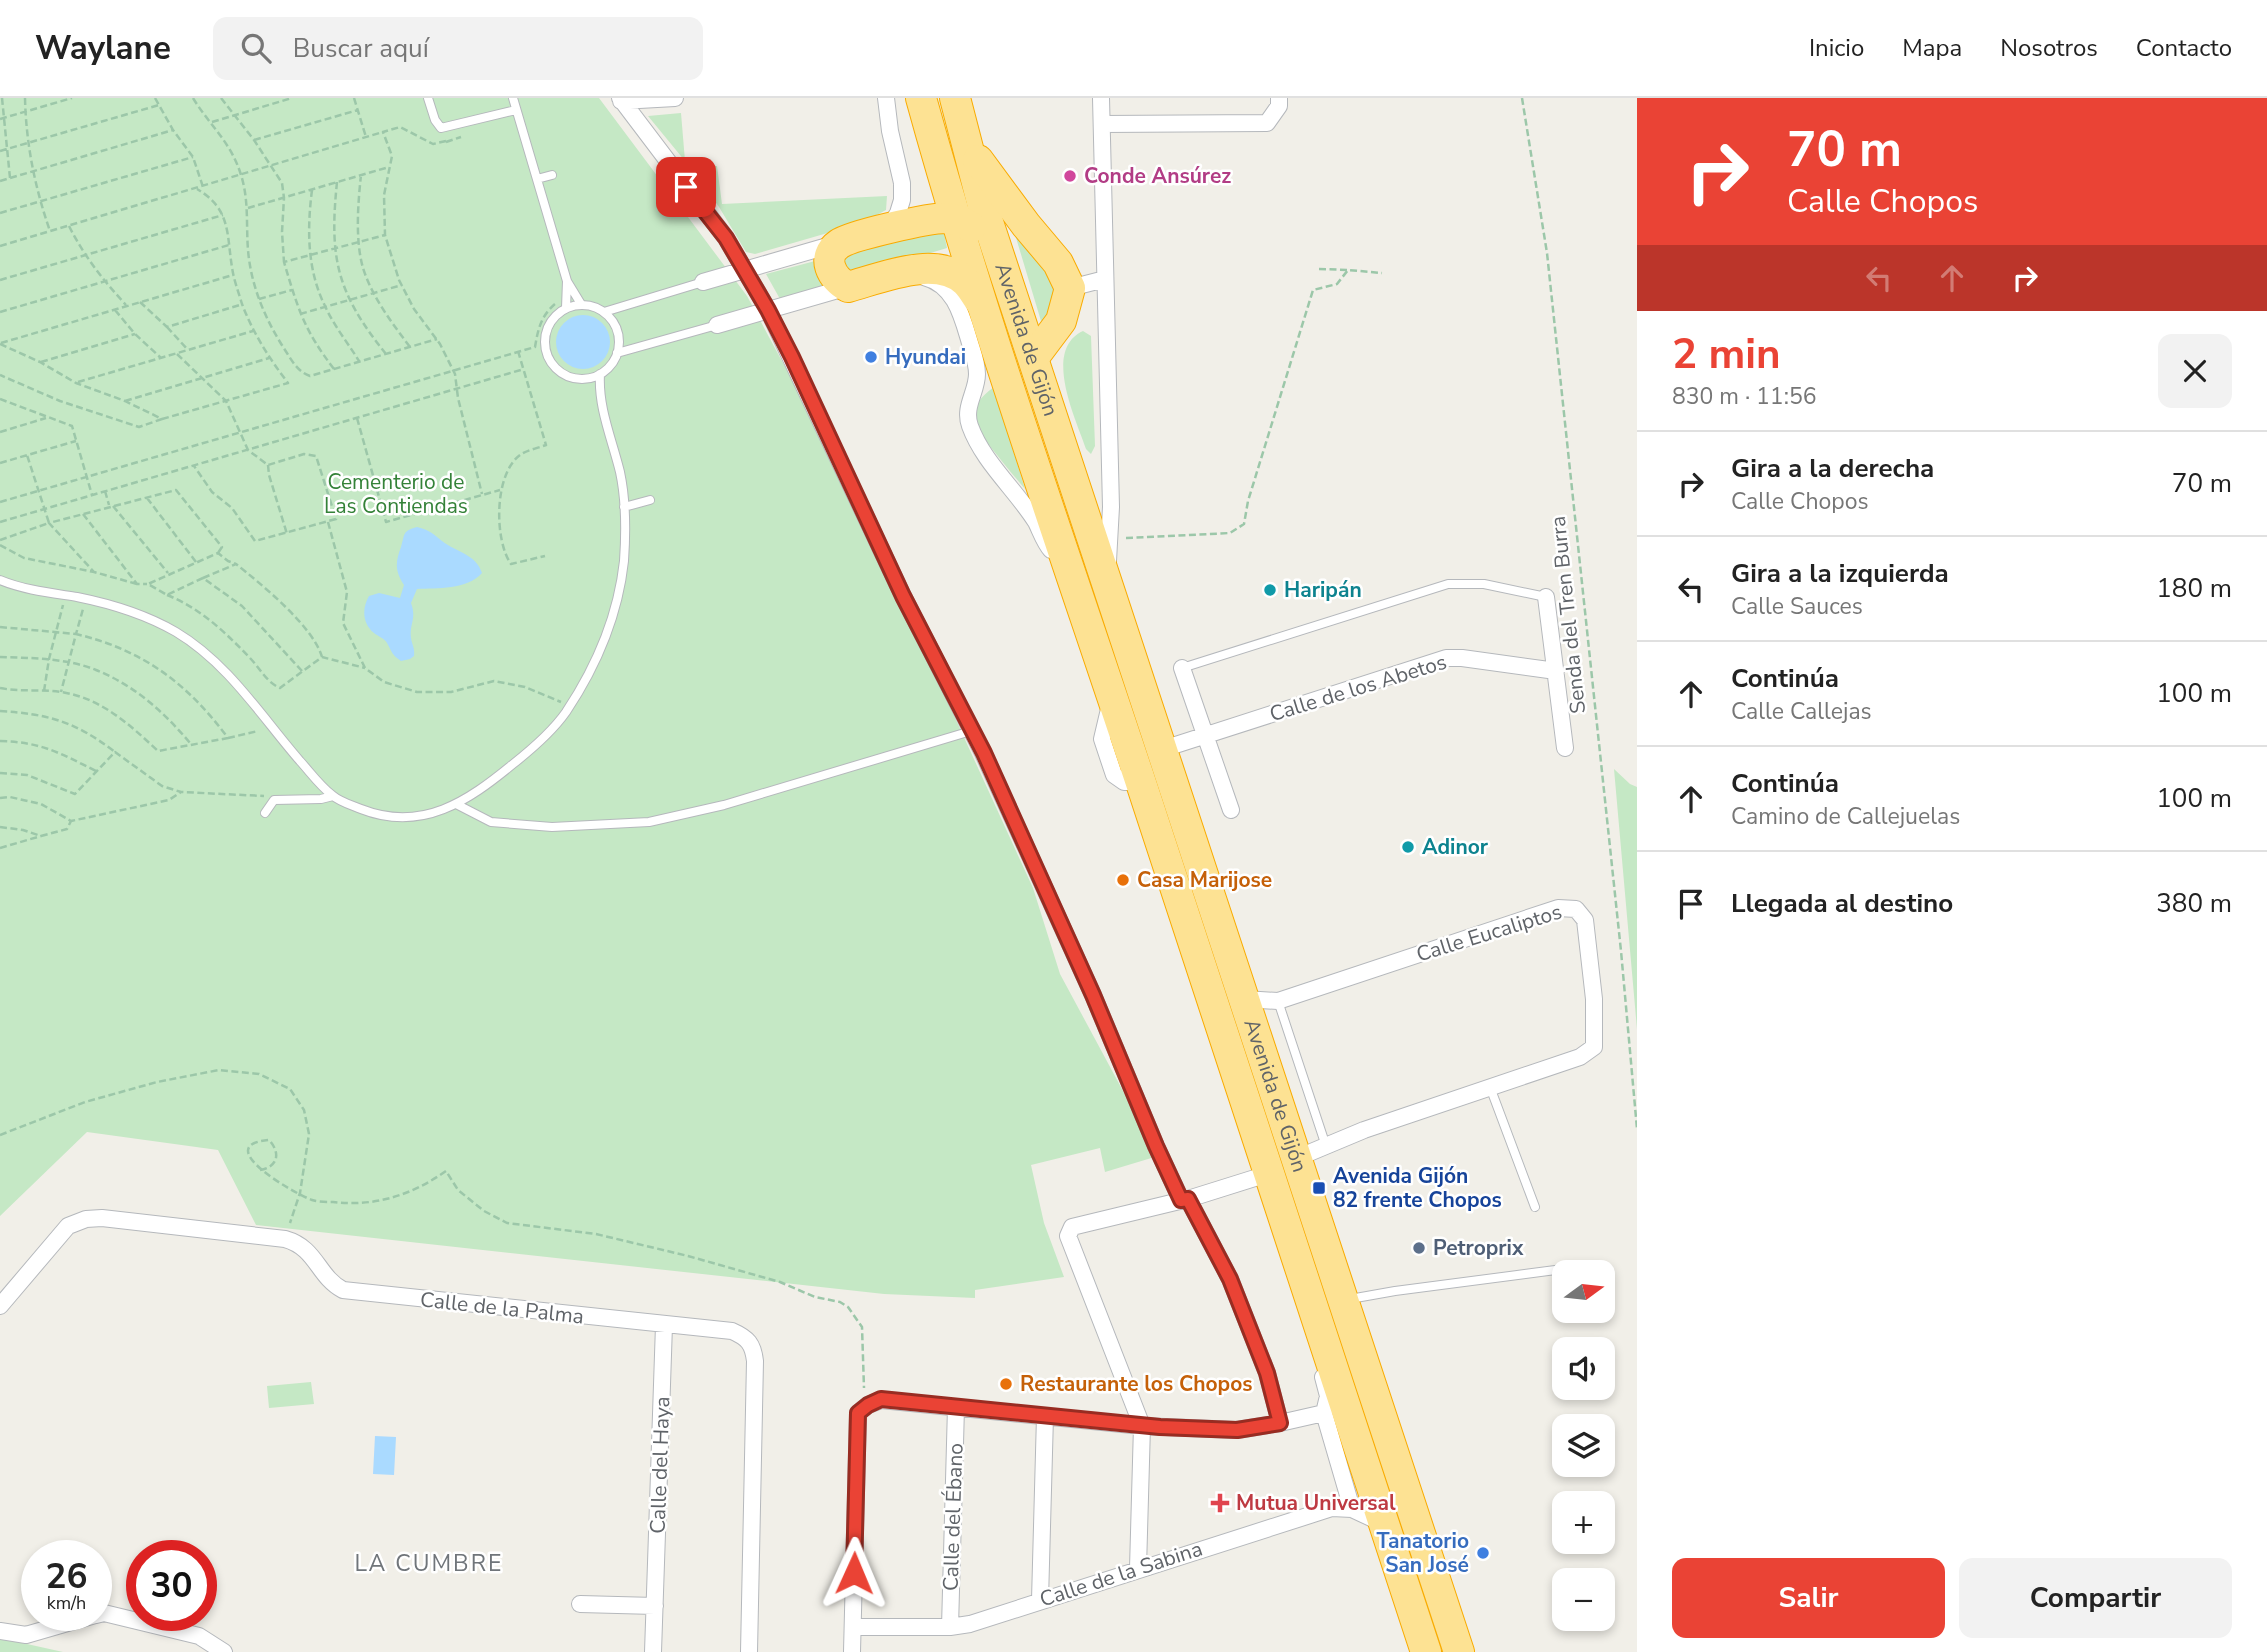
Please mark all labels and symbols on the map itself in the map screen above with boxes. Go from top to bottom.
pin [656,157,716,217]
place label: Conde Ansúrez [1084,162,1231,190]
marker: Conde Ansúrez [1062,168,1078,184]
street label: Avenida de Gijón [988,259,1065,420]
place label: Hyundai [885,343,966,371]
marker: Hyundai [863,349,879,365]
park label: Cementerio de Las Contiendas [324,468,468,520]
street label: Senda del Tren Burra [1544,515,1592,715]
place label: Haripán [1284,576,1362,604]
marker: Haripán [1262,582,1278,598]
street label: Calle de los Abetos [1266,648,1450,728]
place label: Adinor [1422,833,1489,861]
marker: Adinor [1400,839,1416,855]
place label: Casa Marijose [1137,866,1272,894]
marker: Casa Marijose [1115,872,1131,888]
street label: Calle Eucaliptos [1413,898,1565,968]
street label: Avenida de Gijón [1237,1015,1314,1176]
place label: Avenida Gijón 82 frente Chopos [1333,1162,1502,1214]
marker: Avenida Gijón 82 frente Chopos [1311,1180,1327,1196]
place label: Petroprix [1433,1234,1524,1262]
marker: Petroprix [1411,1240,1427,1256]
north arrow [1552,1260,1615,1323]
street label: Calle de la Palma [419,1285,585,1331]
place label: Restaurante los Chopos [1020,1370,1252,1398]
marker: Restaurante los Chopos [998,1376,1014,1392]
street label: Calle del Haya [644,1396,676,1534]
street label: Calle del Ébano [936,1443,970,1591]
place label: Mutua Universal [1236,1489,1396,1517]
marker: Mutua Universal [1210,1493,1230,1513]
place label: Tanatorio San José [1377,1527,1469,1579]
street label: Calle de la Sabina [1036,1534,1206,1614]
position arrow [817,1536,891,1610]
speed limit sign: 30 [126,1540,217,1631]
marker: Tanatorio San José [1475,1545,1491,1561]
district label: LA CUMBRE [355,1548,503,1579]

